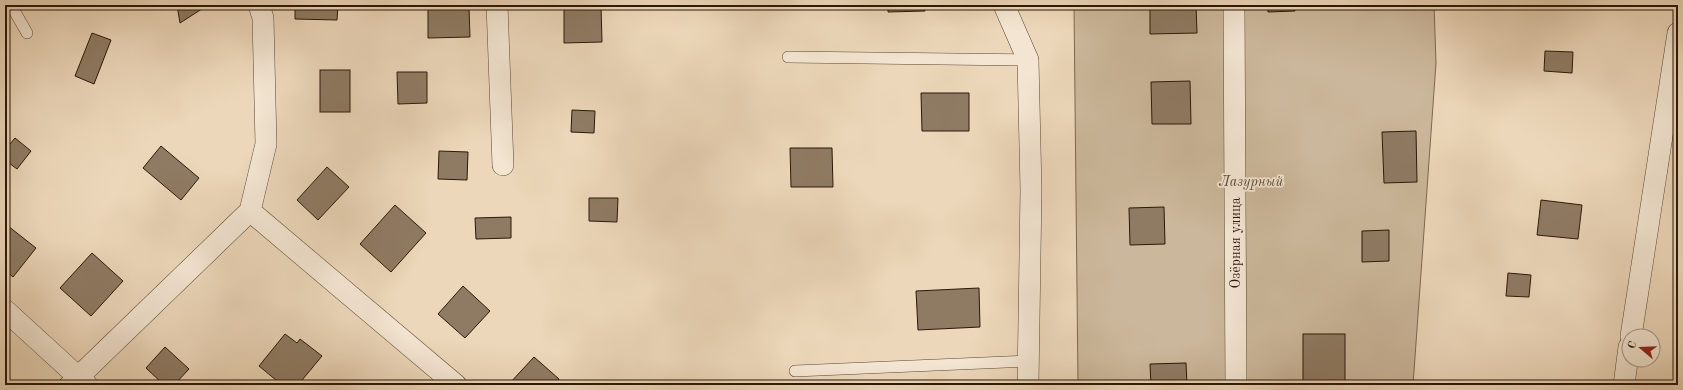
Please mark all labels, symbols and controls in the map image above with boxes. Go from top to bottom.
park label: Лазурный [1219,175,1283,190]
street label: Озёрная улица [1229,197,1243,289]
north arrow [1621,328,1661,368]
text: С [1627,340,1639,350]

